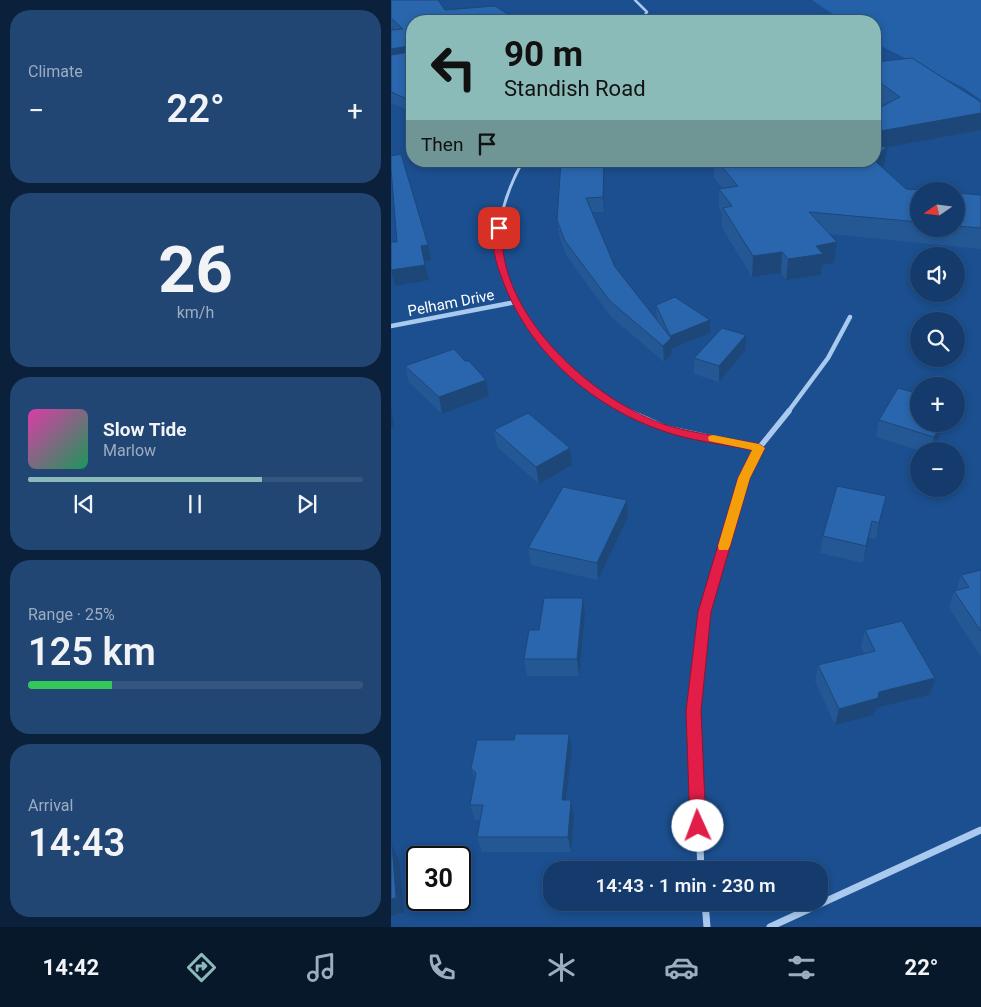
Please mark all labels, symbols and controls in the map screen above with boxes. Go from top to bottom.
text: 90 m [504,34,583,75]
icon: left [421,35,486,100]
text: Climate [28,62,83,81]
text: Standish Road [504,76,646,101]
text: 22° [167,87,225,131]
text: − [28,94,44,127]
text: + [347,94,363,127]
icon: arrive [473,130,501,158]
text: Then [421,133,463,156]
north arrow [910,182,965,238]
map controls [910,182,965,497]
pin [478,207,520,249]
icon: arrive [485,214,513,242]
text: 26 [158,232,233,308]
button: sound [910,247,965,302]
street label: Pelham Drive [406,286,496,320]
text: km/h [177,303,214,322]
button: search [910,312,965,367]
button: + [910,377,965,432]
text: Slow Tide [103,418,186,441]
text: Marlow [103,441,156,460]
button: − [910,442,965,497]
icon: previous [70,490,98,518]
icon: pause [181,490,209,518]
icon: next [293,490,321,518]
text: Range · 25% [28,605,115,624]
text: 125 km [28,630,156,674]
text: Arrival [28,796,73,815]
position arrow [671,799,723,851]
text: 14:43 [28,821,125,865]
speed limit sign: 30 [406,846,471,911]
text: 14:43 · 1 min · 230 m [595,874,776,897]
icon: directions [184,950,219,985]
icon: music [304,950,339,985]
icon: phone [424,950,459,985]
icon: climate [544,950,579,985]
icon: car [664,950,699,985]
icon: filters [784,950,819,985]
text: 14:42 [43,955,99,980]
text: 22° [905,955,938,980]

